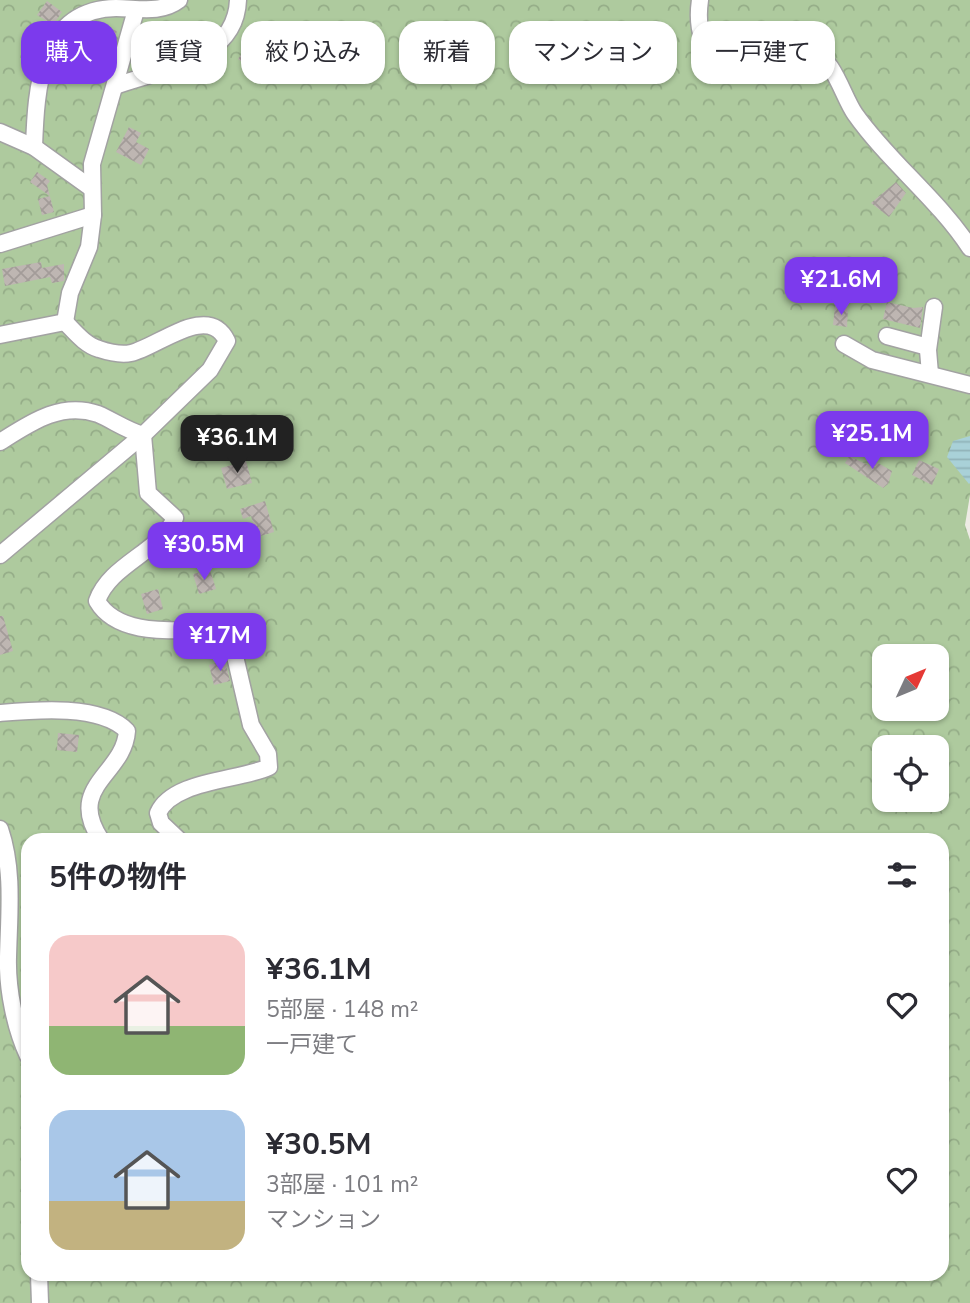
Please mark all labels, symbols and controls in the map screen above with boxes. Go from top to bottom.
chip: 購入 [21,21,117,84]
chip: 賃貸 [131,21,227,84]
chip: 絞り込み [241,21,385,84]
chip: 新着 [399,21,495,84]
chip: マンション [509,21,677,84]
chip: 一戸建て [691,21,835,84]
pin: ¥21.6M [784,258,898,317]
text: ¥21.6M [801,264,881,295]
pin: ¥25.1M [815,412,929,471]
pin: ¥36.1M [180,416,294,475]
text: ¥25.1M [832,418,912,449]
text: ¥36.1M [197,422,277,453]
pin: ¥30.5M [147,522,261,582]
text: ¥30.5M [164,529,244,560]
pin: ¥17M [179,614,261,673]
text: ¥17M [189,620,251,651]
north arrow [872,644,948,721]
map controls [872,644,949,812]
button: locate [872,735,949,812]
icon: filters [883,856,921,894]
text: 5件の物件 [49,857,187,898]
text: ¥36.1M [266,949,371,990]
icon: home [105,963,189,1047]
icon: heart [883,986,921,1024]
text: 5部屋 · 148 m² [266,994,419,1025]
text: 一戸建て [266,1029,358,1060]
text: ¥30.5M [266,1124,371,1165]
icon: home [105,1138,189,1222]
icon: heart [883,1161,921,1199]
text: 3部屋 · 101 m² [266,1169,419,1200]
text: マンション [266,1204,381,1235]

